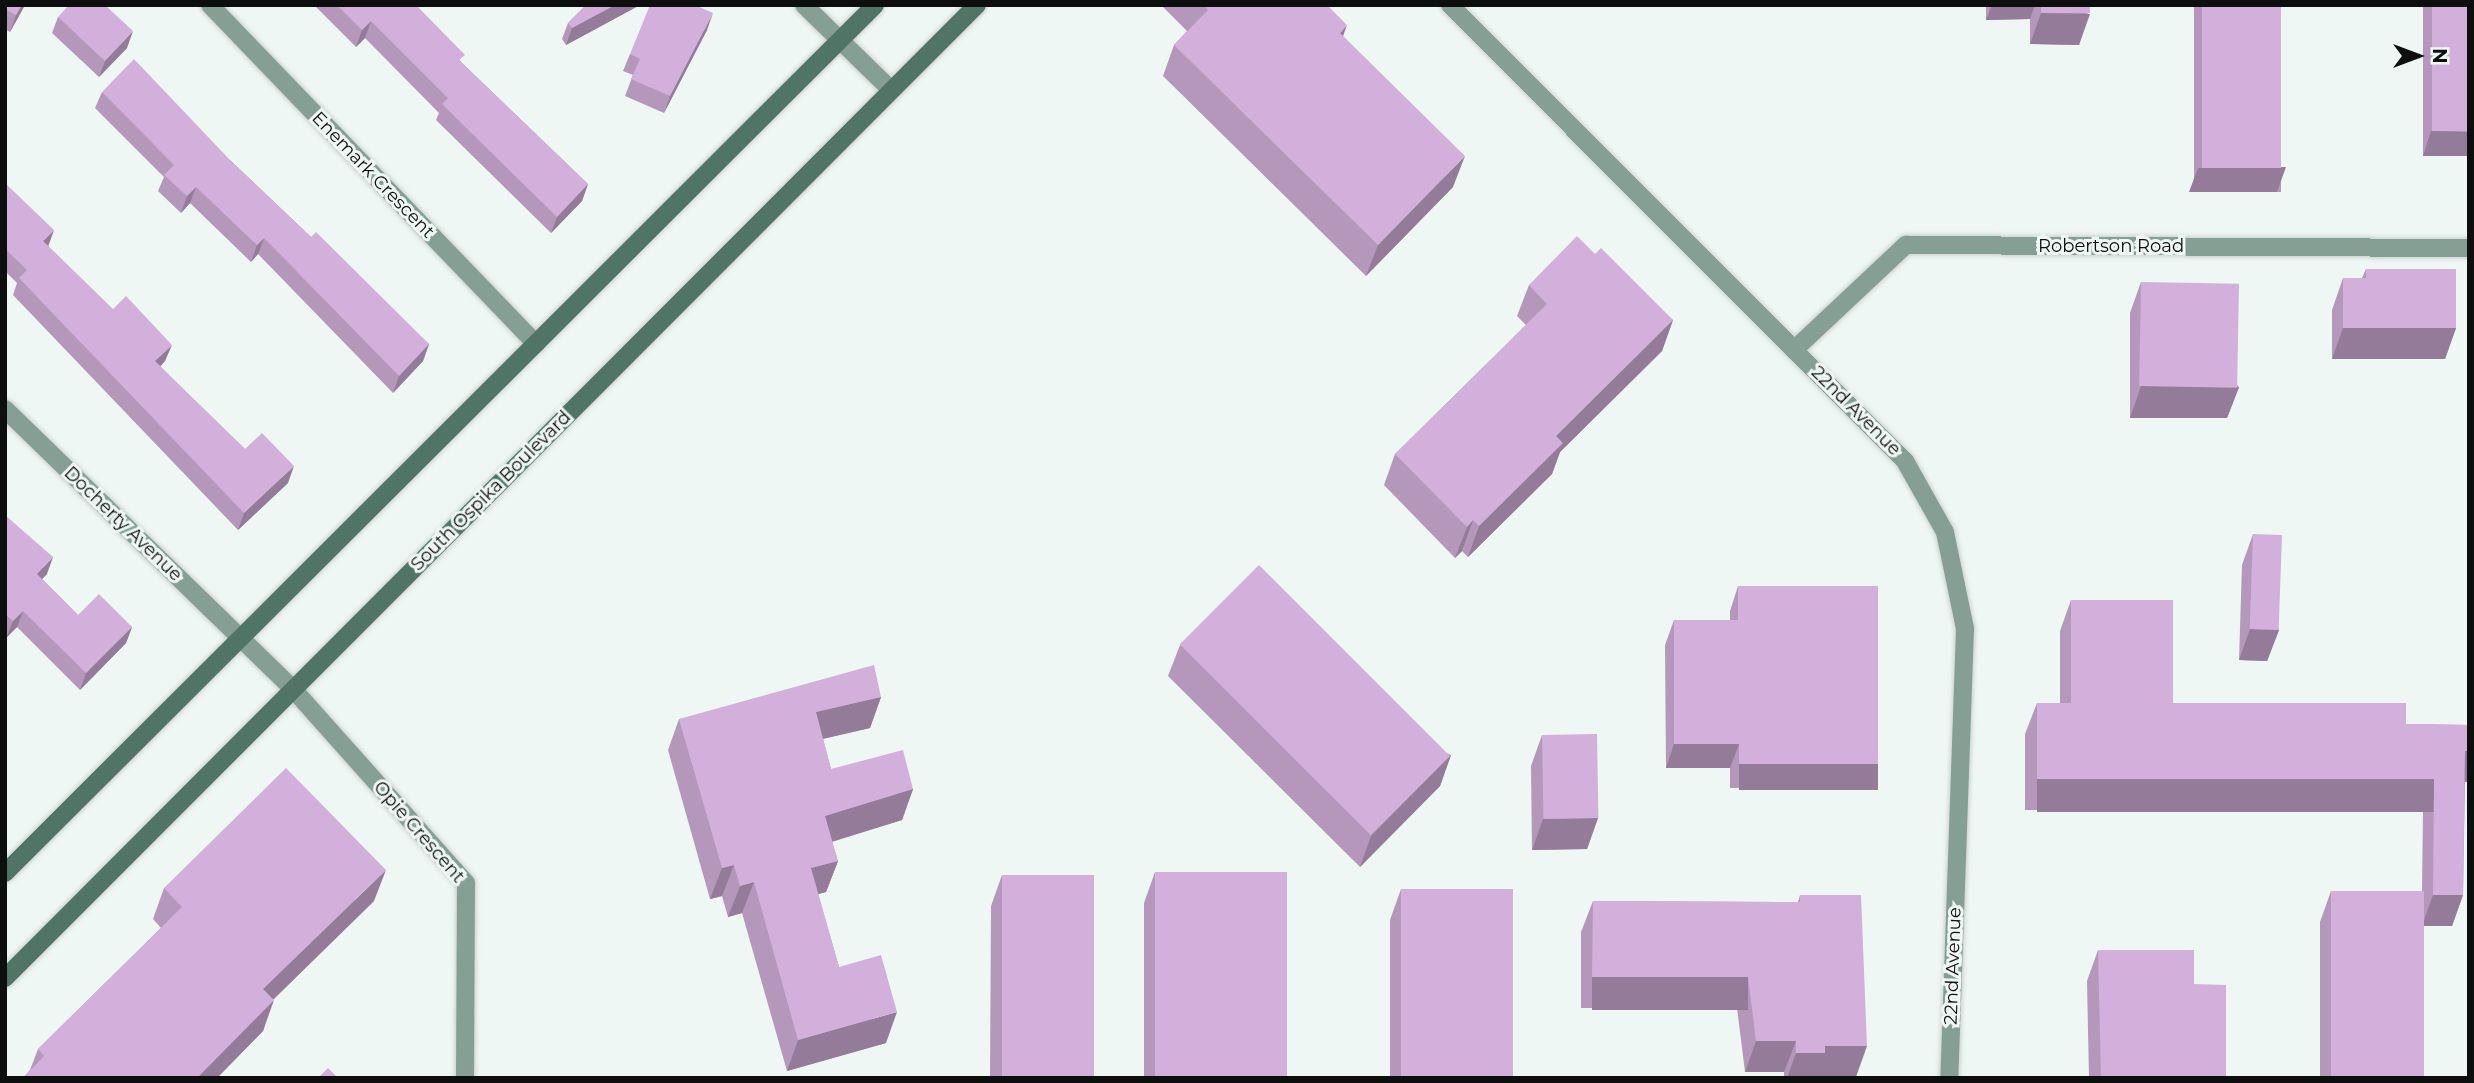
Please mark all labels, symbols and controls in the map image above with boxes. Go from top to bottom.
north arrow [2383,21,2453,91]
text: N [2428,48,2451,64]
street label: Enemark Crescent [307,107,439,243]
street label: Robertson Road [2038,235,2184,257]
street label: 22nd Avenue [1807,362,1905,460]
street label: South Ospika Boulevard [407,407,575,575]
street label: Docherty Avenue [59,462,187,586]
street label: Opie Crescent [369,777,469,887]
street label: 22nd Avenue [1940,907,1966,1025]

